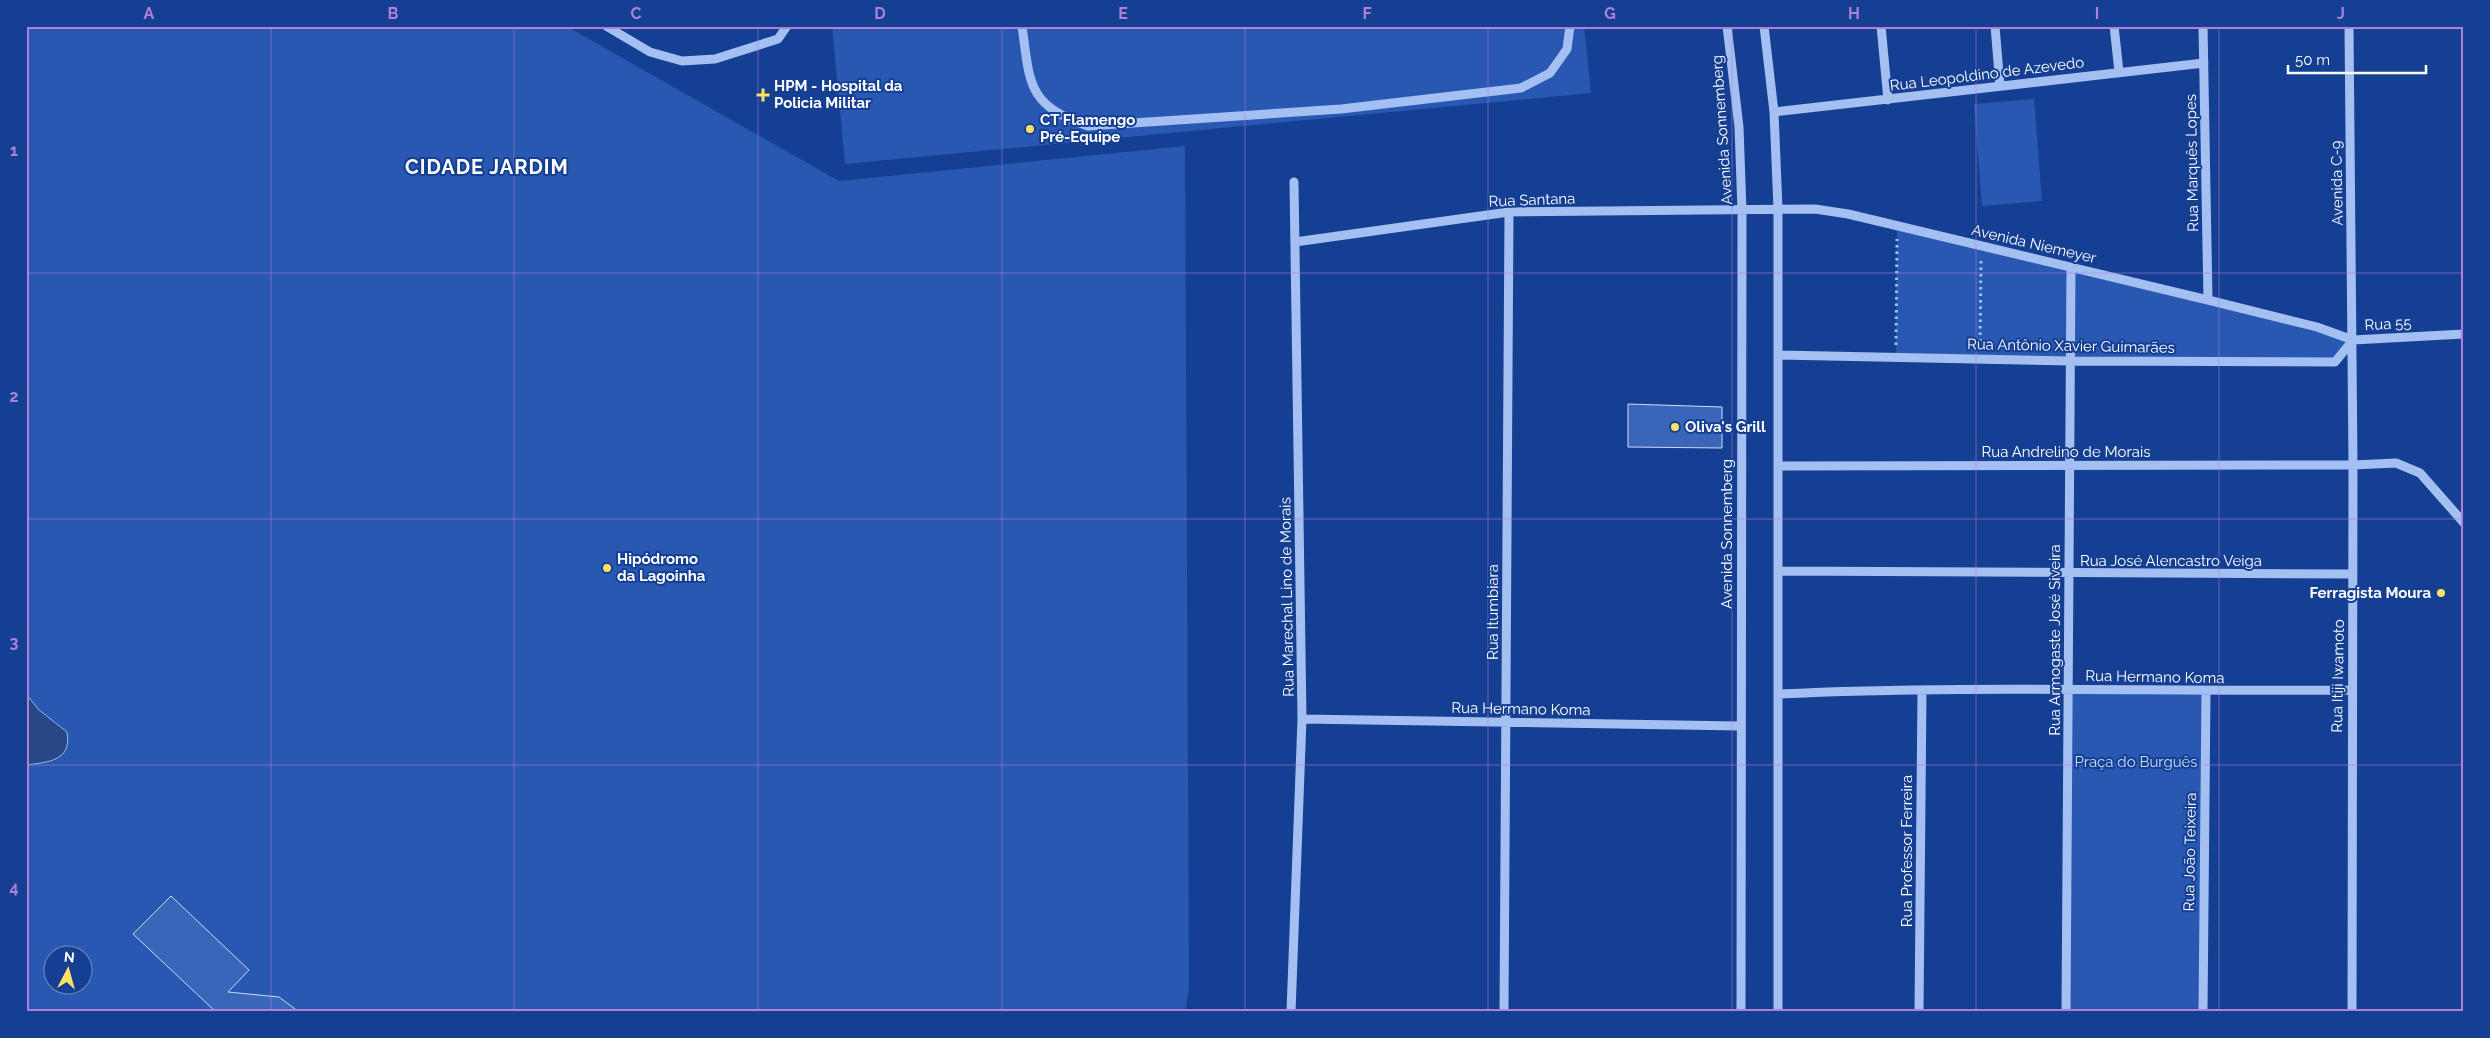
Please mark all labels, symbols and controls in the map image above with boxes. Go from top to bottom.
text: A [144,4,155,23]
text: B [388,4,399,23]
text: C [631,4,642,23]
text: D [874,4,886,23]
text: E [1118,4,1128,23]
text: F [1362,4,1372,23]
text: G [1604,4,1616,23]
text: H [1848,4,1860,23]
text: I [2095,4,2099,23]
text: J [2337,4,2345,23]
scale bar [2288,42,2425,74]
text: 50 m [2295,51,2330,69]
street label: Rua Leopoldino de Azevedo [1889,53,2085,95]
street label: Avenida Sonnemberg [1708,55,1736,205]
place label: HPM - Hospital da Policia Militar [774,77,903,112]
marker: HPM - Hospital da Policia Militar [756,88,770,102]
street label: Rua Marquês Lopes [2182,94,2202,232]
place label: CT Flamengo Pré-Equipe [1040,111,1135,146]
marker: CT Flamengo Pré-Equipe [1024,123,1036,135]
street label: Avenida C-9 [2327,140,2347,226]
text: 1 [10,141,18,160]
district label: CIDADE JARDIM [405,155,569,179]
street label: Rua Santana [1488,189,1576,211]
street label: Avenida Niemeyer [1970,221,2099,267]
street label: Rua 55 [2364,314,2412,334]
street label: Rua Antônio Xavier Guimarães [1967,335,2175,357]
text: 2 [9,387,19,406]
place label: Oliva's Grill [1685,418,1766,436]
marker: Oliva's Grill [1669,421,1681,433]
street label: Rua Andrelino de Morais [1982,443,2150,461]
street label: Avenida Sonnemberg [1718,459,1736,609]
street label: Rua Marechal Lino de Morais [1276,497,1298,697]
street label: Rua Armogaste José Siveira [2046,544,2064,736]
place label: Hipódromo da Lagoinha [617,550,706,585]
street label: Rua José Alencastro Veiga [2080,552,2262,570]
marker: Hipódromo da Lagoinha [601,562,613,574]
street label: Rua Itumbiara [1484,564,1502,660]
place label: Ferragista Moura [2309,584,2431,602]
marker: Ferragista Moura [2435,587,2447,599]
street label: Rua Itiji Iwamoto [2328,619,2348,733]
text: 3 [10,633,19,652]
street label: Rua Hermano Koma [2085,667,2225,687]
street label: Rua Hermano Koma [1451,699,1591,719]
park label: Praça do Burguês [2074,753,2198,771]
street label: Rua Professor Ferreira [1898,775,1916,927]
street label: Rua João Teixeira [2180,792,2200,912]
text: 4 [9,878,19,897]
north arrow [42,946,92,996]
text: N [63,949,76,966]

